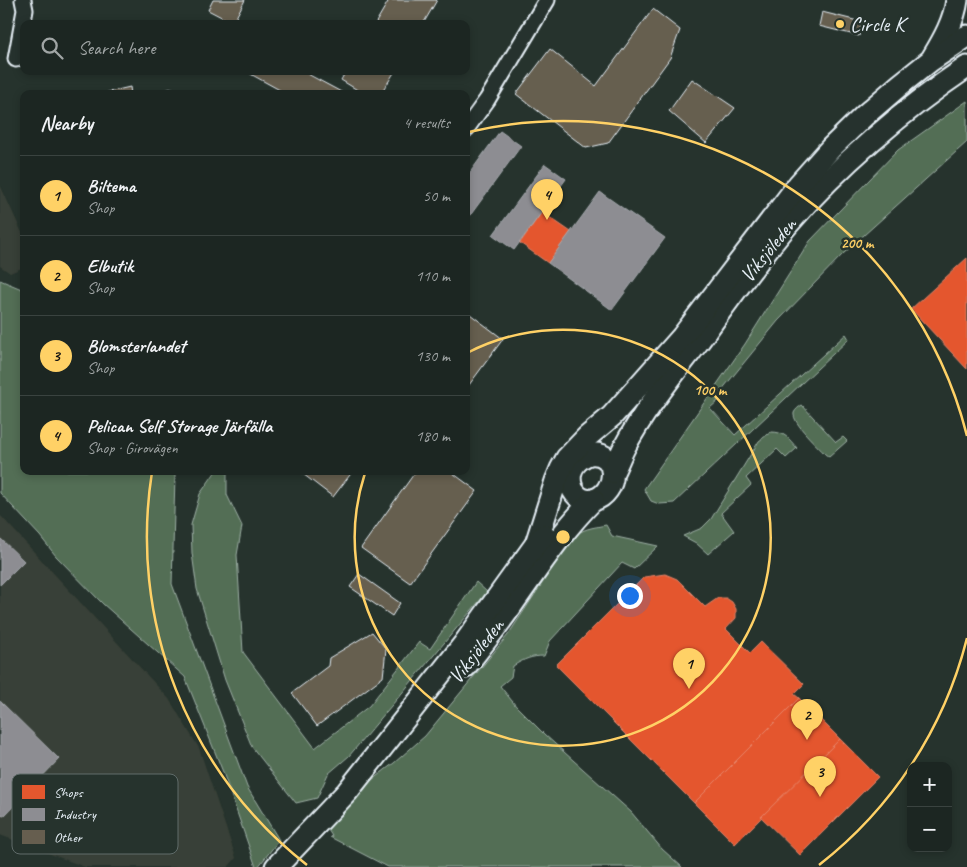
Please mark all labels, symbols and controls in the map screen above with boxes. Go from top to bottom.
place label: Circle K [850,11,909,37]
marker: Circle K [834,18,846,30]
search box [20,20,470,75]
icon: search [38,34,66,62]
text: Search here [78,36,155,60]
text: Nearby [40,110,93,136]
text: 4 results [403,113,450,133]
text: Biltema [87,174,136,198]
pin: 4 [531,179,563,220]
text: 1 [52,186,60,206]
text: 50 m [423,186,450,206]
text: Shop [87,198,114,218]
street label: Viksjöleden [734,211,803,288]
text: 200 m [841,234,875,253]
text: Elbutik [87,254,133,278]
text: 2 [52,266,60,286]
text: 110 m [416,266,450,286]
text: Shop [87,278,114,298]
text: Blomsterlandet [87,334,185,358]
text: 3 [52,346,60,366]
text: 130 m [416,346,450,366]
text: Shop [87,358,114,378]
text: 100 m [694,381,728,400]
text: Pelican Self Storage Järfälla [87,414,272,438]
text: 4 [52,426,60,446]
text: 180 m [416,426,450,446]
text: Shop · Girovägen [87,438,178,458]
centre of rings [554,528,572,546]
your location [617,583,643,609]
street label: Viksjöleden [442,612,510,689]
pin: 1 [673,648,705,689]
pin: 2 [791,699,823,740]
pin: 3 [804,756,836,797]
map controls [907,762,952,852]
button: + [907,762,952,807]
legend [12,774,178,854]
text: Shops [54,784,84,801]
text: Industry [54,806,97,823]
button: − [907,807,952,852]
text: Other [54,829,83,846]

